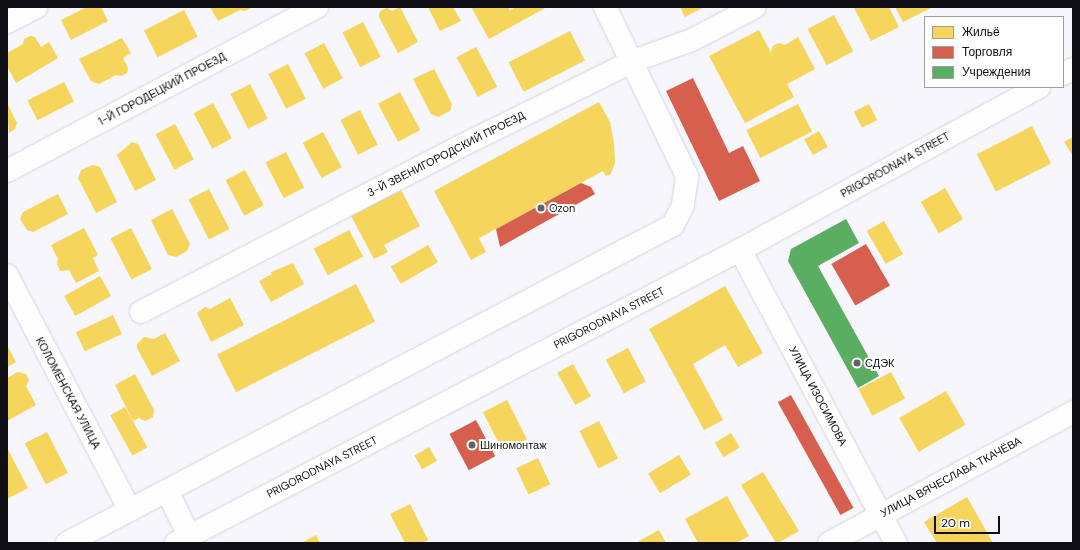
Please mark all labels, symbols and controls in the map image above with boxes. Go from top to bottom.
legend [924,16,1064,88]
text: Жильё [962,24,1000,40]
text: Торговля [962,44,1012,60]
street label: 1-Й ГОРОДЕЦКИЙ ПРОЕЗД [96,50,228,128]
text: Учреждения [962,64,1031,80]
street label: 3-Й ЗВЕНИГОРОДСКИЙ ПРОЕЗД [365,108,527,200]
street label: PRIGORODNAYA STREET [838,130,952,200]
place label: Ozon [549,201,575,215]
marker: Ozon [536,203,546,213]
street label: PRIGORODNAYA STREET [551,284,667,352]
street label: КОЛОМЕНСКАЯ УЛИЦА [33,335,103,451]
street label: УЛИЦА ИЗОСИМОВА [786,344,850,448]
place label: СДЭК [865,356,894,370]
marker: СДЭК [852,358,862,368]
street label: PRIGORODNAYA STREET [264,433,380,501]
street label: УЛИЦА ВЯЧЕСЛАВА ТКАЧЁВА [878,434,1024,520]
place label: Шиномонтаж [480,438,547,452]
marker: Шиномонтаж [467,440,477,450]
scale bar [936,508,1002,534]
text: 20 m [941,515,970,531]

